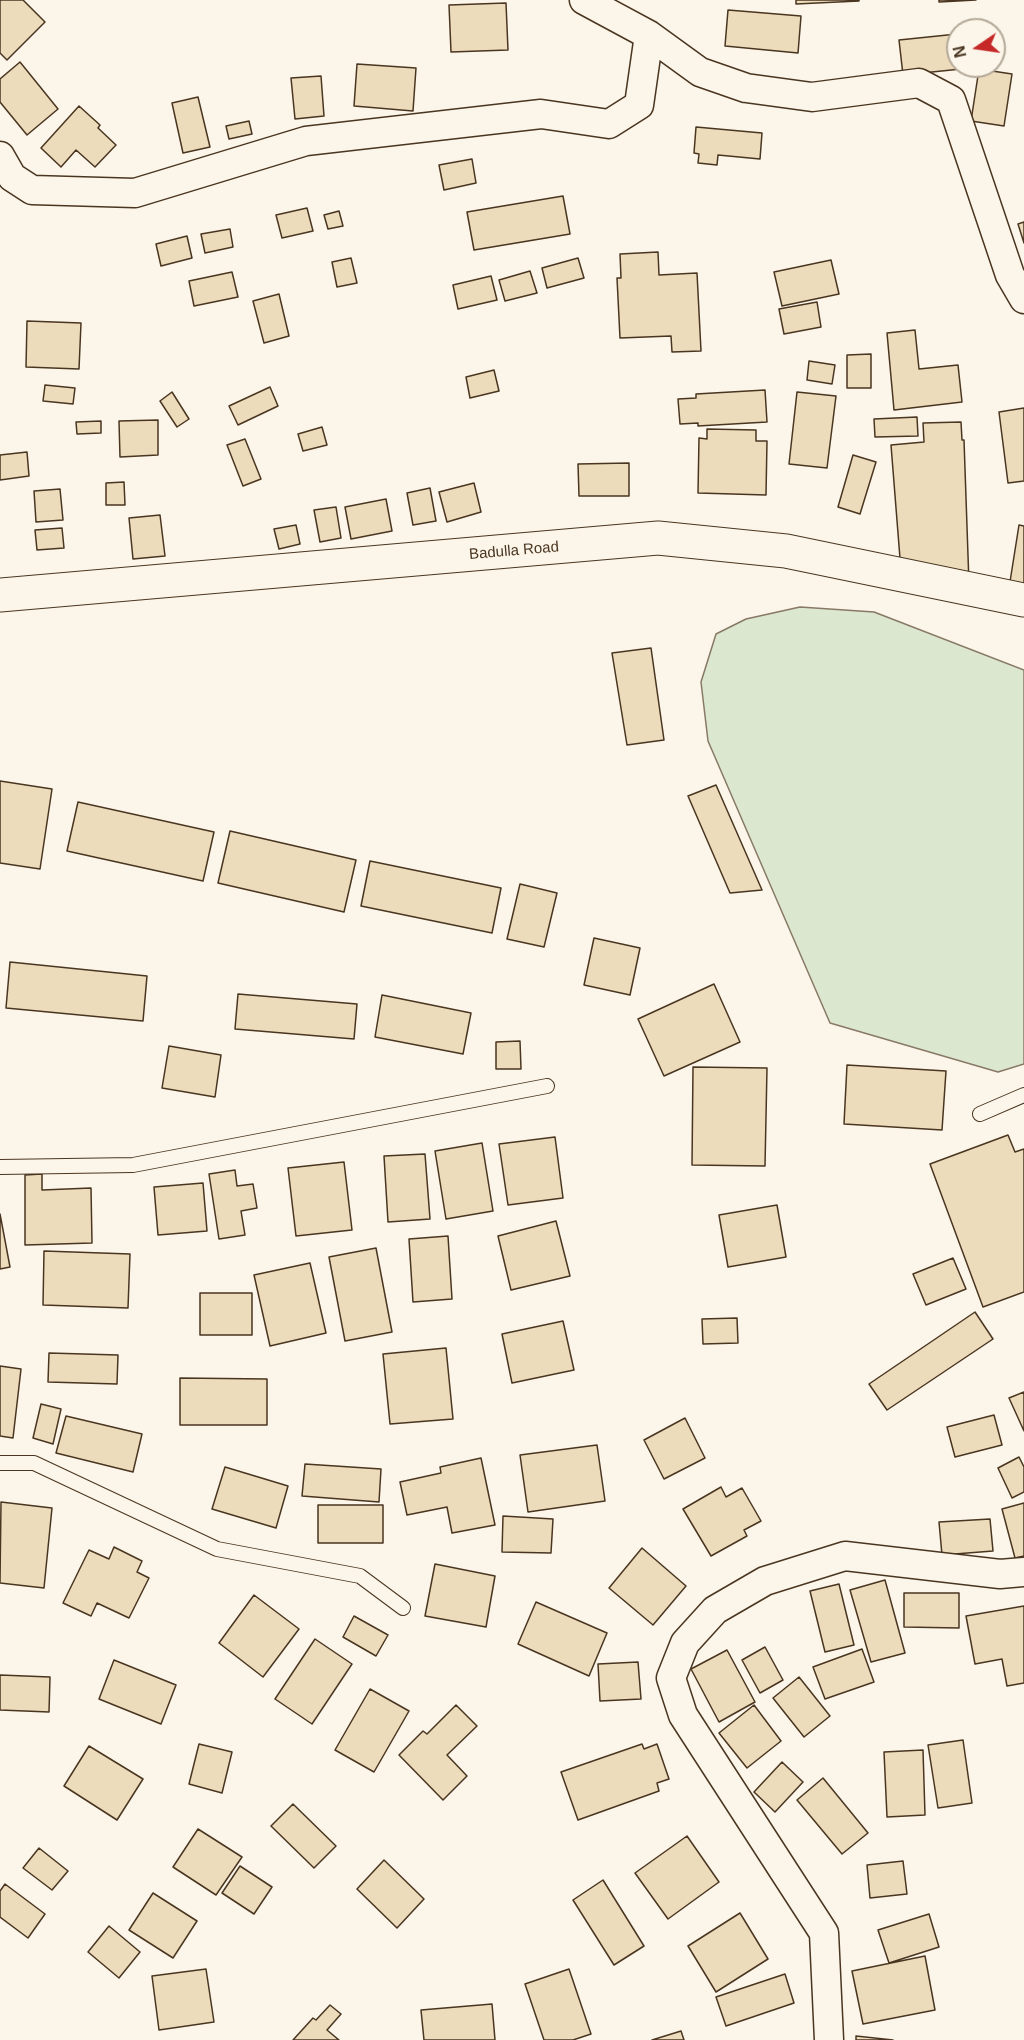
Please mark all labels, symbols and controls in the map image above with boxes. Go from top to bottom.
north arrow [946,18,1006,78]
text: N [950,44,970,59]
street label: Badulla Road [468,538,560,564]

